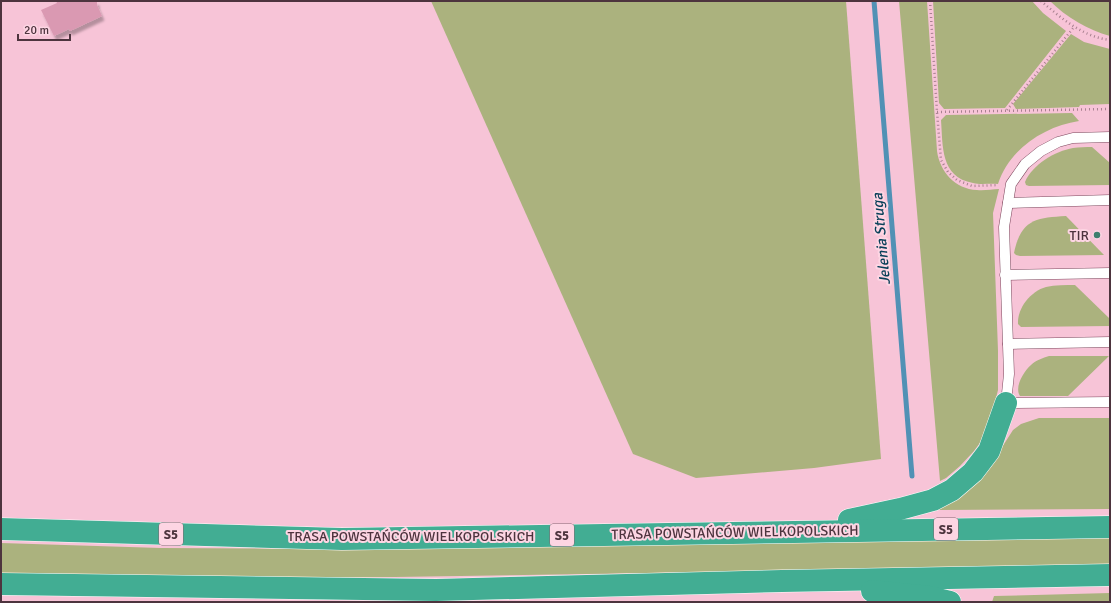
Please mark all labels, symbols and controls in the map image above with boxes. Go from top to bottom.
scale bar [18,16,70,42]
text: 20 m [24,23,49,38]
water label: Jelenia Struga [868,192,894,286]
place label: TIR [1070,227,1089,244]
marker: TIR [1092,230,1102,240]
road number: S5 [934,518,958,540]
street label: TRASA POWSTAŃCÓW WIELKOPOLSKICH [611,522,859,543]
road number: S5 [159,523,183,545]
road number: S5 [550,524,574,546]
street label: TRASA POWSTAŃCÓW WIELKOPOLSKICH [287,528,535,545]

